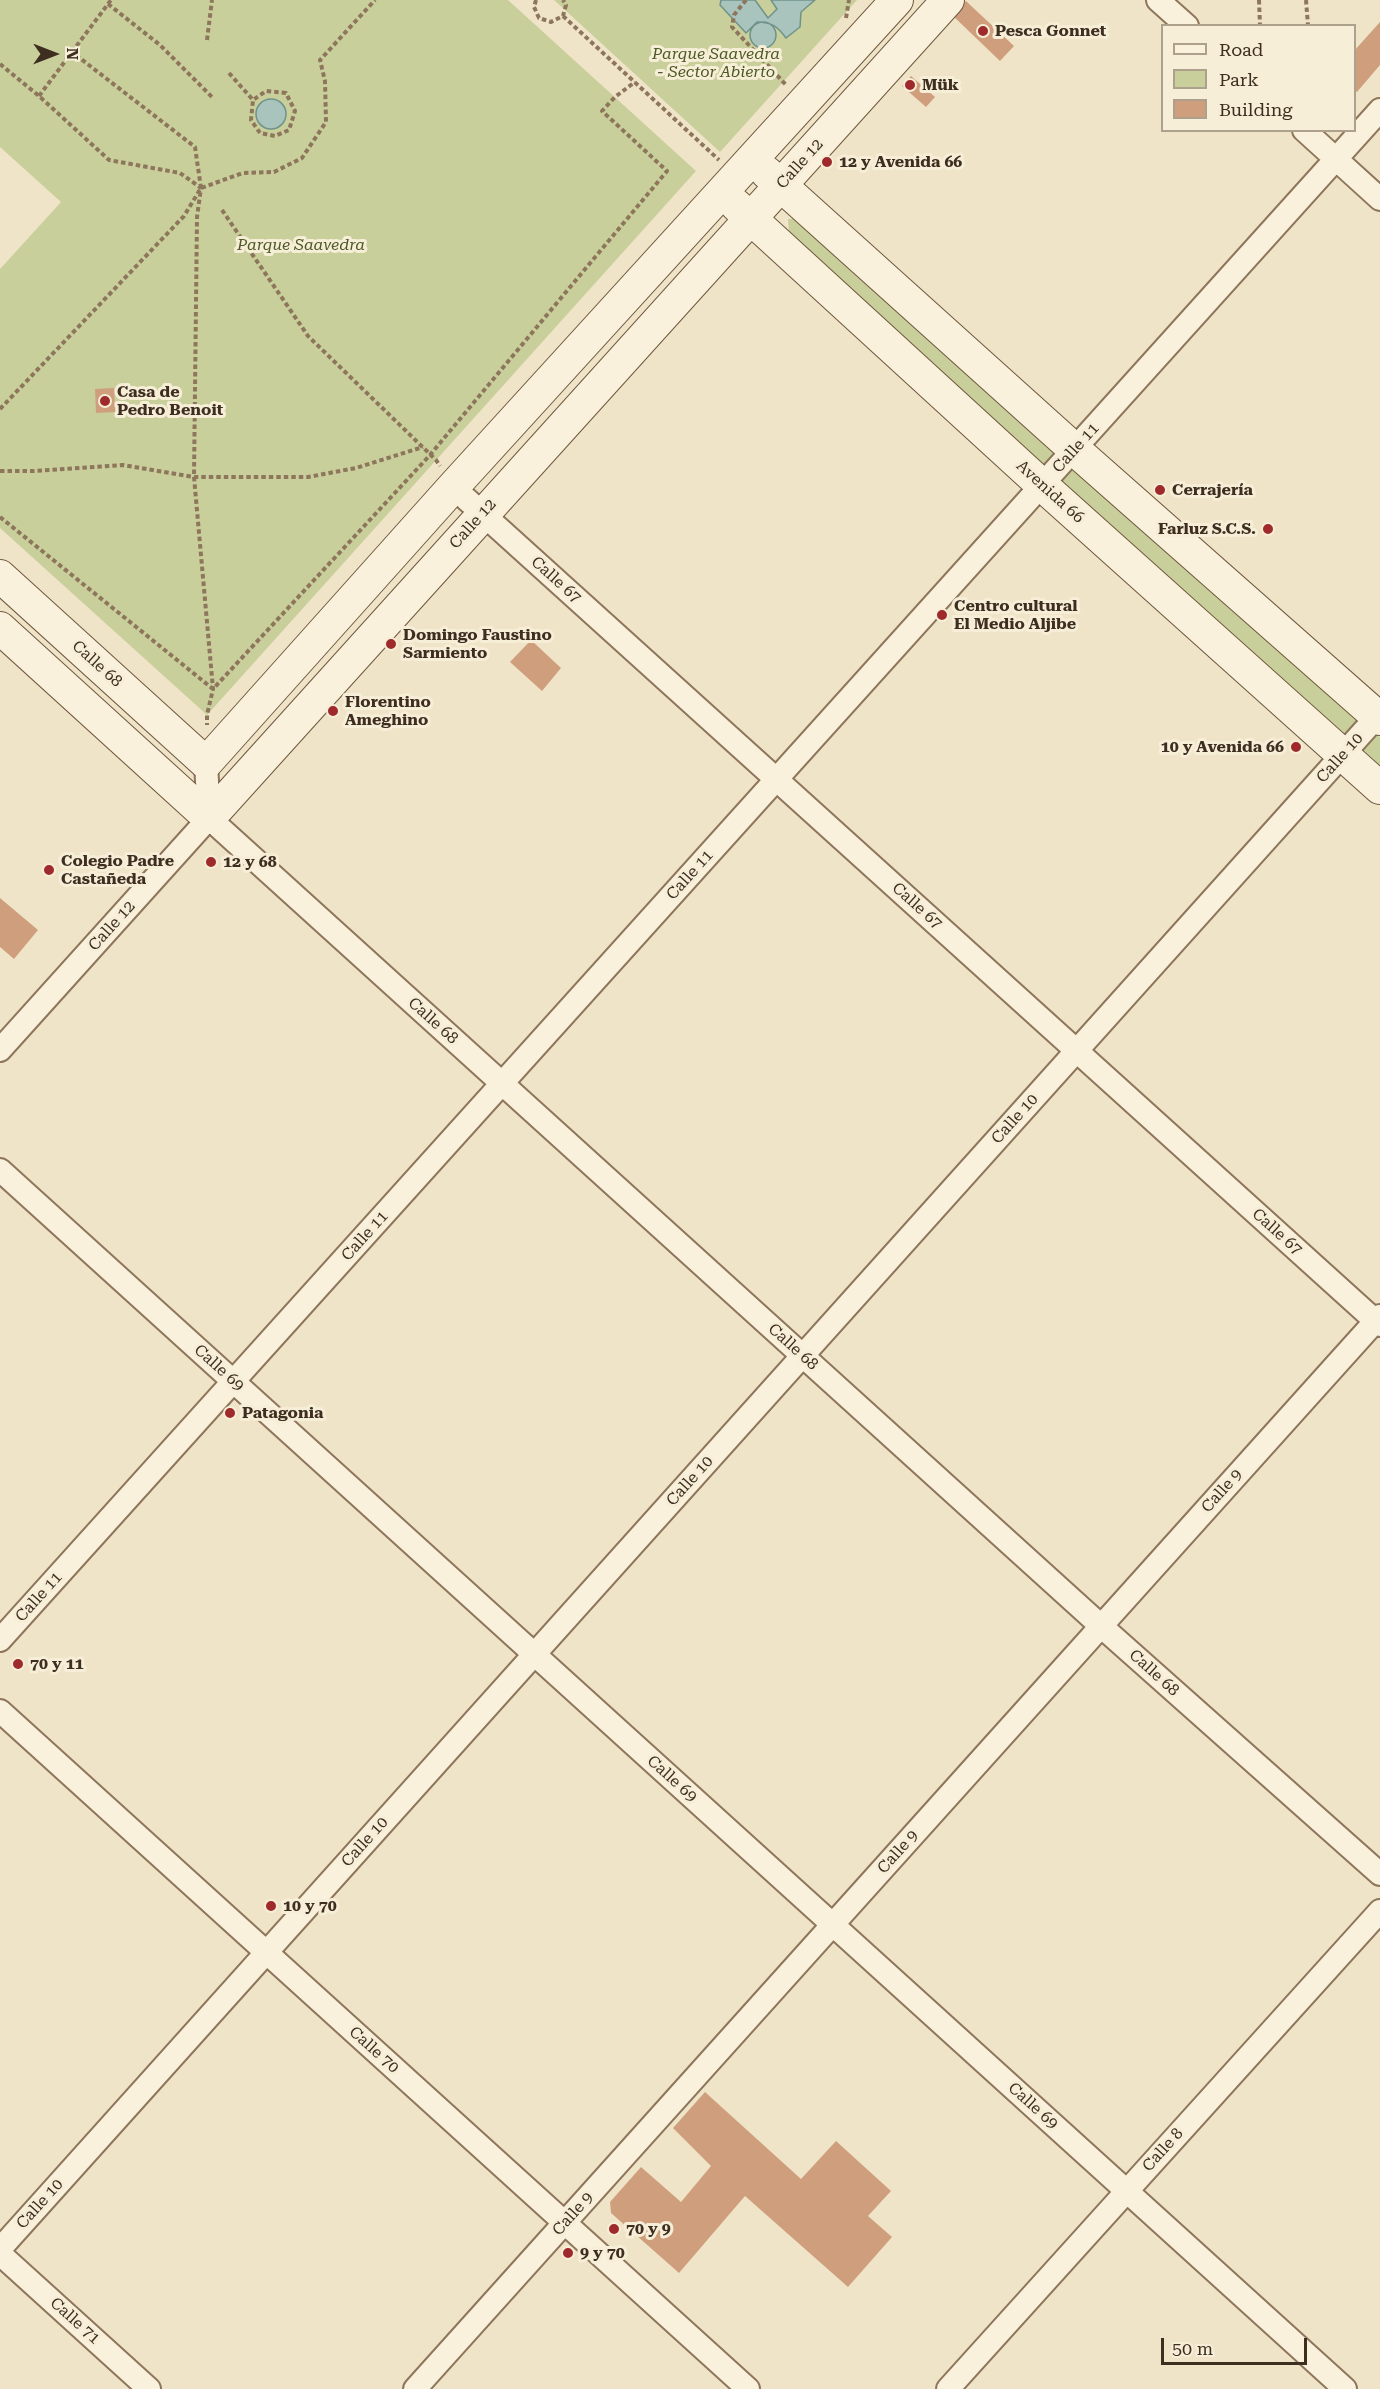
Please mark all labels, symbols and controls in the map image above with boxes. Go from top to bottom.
place label: Pesca Gonnet [995,21,1106,41]
north arrow [24,24,84,84]
marker: Pesca Gonnet [976,24,990,38]
legend [1161,24,1356,132]
text: Road [1219,39,1263,60]
park label: Parque Saavedra - Sector Abierto [652,44,780,82]
text: N [63,48,82,60]
text: Park [1219,69,1259,90]
place label: Mük [922,75,959,95]
marker: Mük [903,78,917,92]
text: Building [1219,99,1293,120]
street label: Calle 12 [773,135,827,193]
place label: 12 y Avenida 66 [839,152,962,172]
marker: 12 y Avenida 66 [820,155,834,169]
park label: Parque Saavedra [237,235,365,255]
place label: Casa de Pedro Benoit [117,382,223,420]
marker: Casa de Pedro Benoit [98,394,112,408]
street label: Calle 11 [1049,419,1103,477]
street label: Avenida 66 [1012,457,1088,527]
place label: Cerrajería [1172,480,1253,500]
marker: Cerrajería [1153,483,1167,497]
street label: Calle 12 [446,495,500,553]
place label: Farluz S.C.S. [1158,519,1256,539]
marker: Farluz S.C.S. [1261,522,1275,536]
street label: Calle 67 [527,553,585,607]
place label: Centro cultural El Medio Aljibe [954,596,1077,634]
marker: Centro cultural El Medio Aljibe [935,608,949,622]
place label: Domingo Faustino Sarmiento [403,625,552,663]
street label: Calle 68 [68,637,126,691]
marker: Domingo Faustino Sarmiento [384,637,398,651]
place label: Florentino Ameghino [345,692,431,730]
marker: Florentino Ameghino [326,704,340,718]
street label: Calle 10 [1313,729,1367,787]
place label: 10 y Avenida 66 [1161,737,1284,757]
marker: 10 y Avenida 66 [1289,740,1303,754]
street label: Calle 11 [663,846,717,904]
place label: Colegio Padre Castañeda [61,851,174,889]
place label: 12 y 68 [223,852,277,872]
marker: 12 y 68 [204,855,218,869]
marker: Colegio Padre Castañeda [42,863,56,877]
street label: Calle 67 [888,879,946,933]
street label: Calle 12 [85,897,139,955]
street label: Calle 68 [404,994,462,1048]
street label: Calle 10 [988,1090,1042,1148]
street label: Calle 67 [1248,1205,1306,1259]
street label: Calle 11 [338,1207,392,1265]
street label: Calle 68 [764,1320,822,1374]
street label: Calle 69 [190,1341,248,1395]
place label: Patagonia [242,1403,323,1423]
marker: Patagonia [223,1406,237,1420]
street label: Calle 10 [663,1452,717,1510]
street label: Calle 9 [1198,1465,1246,1517]
street label: Calle 11 [12,1568,66,1626]
street label: Calle 68 [1125,1646,1183,1700]
place label: 70 y 11 [30,1654,84,1674]
marker: 70 y 11 [11,1657,25,1671]
street label: Calle 69 [643,1752,701,1806]
street label: Calle 10 [338,1813,392,1871]
street label: Calle 9 [874,1826,922,1878]
place label: 10 y 70 [283,1896,337,1916]
marker: 10 y 70 [264,1899,278,1913]
street label: Calle 70 [345,2023,403,2077]
street label: Calle 69 [1004,2079,1062,2133]
street label: Calle 8 [1139,2124,1187,2176]
street label: Calle 10 [13,2175,67,2233]
street label: Calle 9 [549,2188,597,2240]
place label: 70 y 9 [626,2219,671,2239]
marker: 70 y 9 [607,2222,621,2236]
place label: 9 y 70 [580,2243,625,2263]
marker: 9 y 70 [561,2246,575,2260]
street label: Calle 71 [46,2294,104,2348]
scale bar [1164,2326,1310,2364]
text: 50 m [1172,2338,1213,2359]

